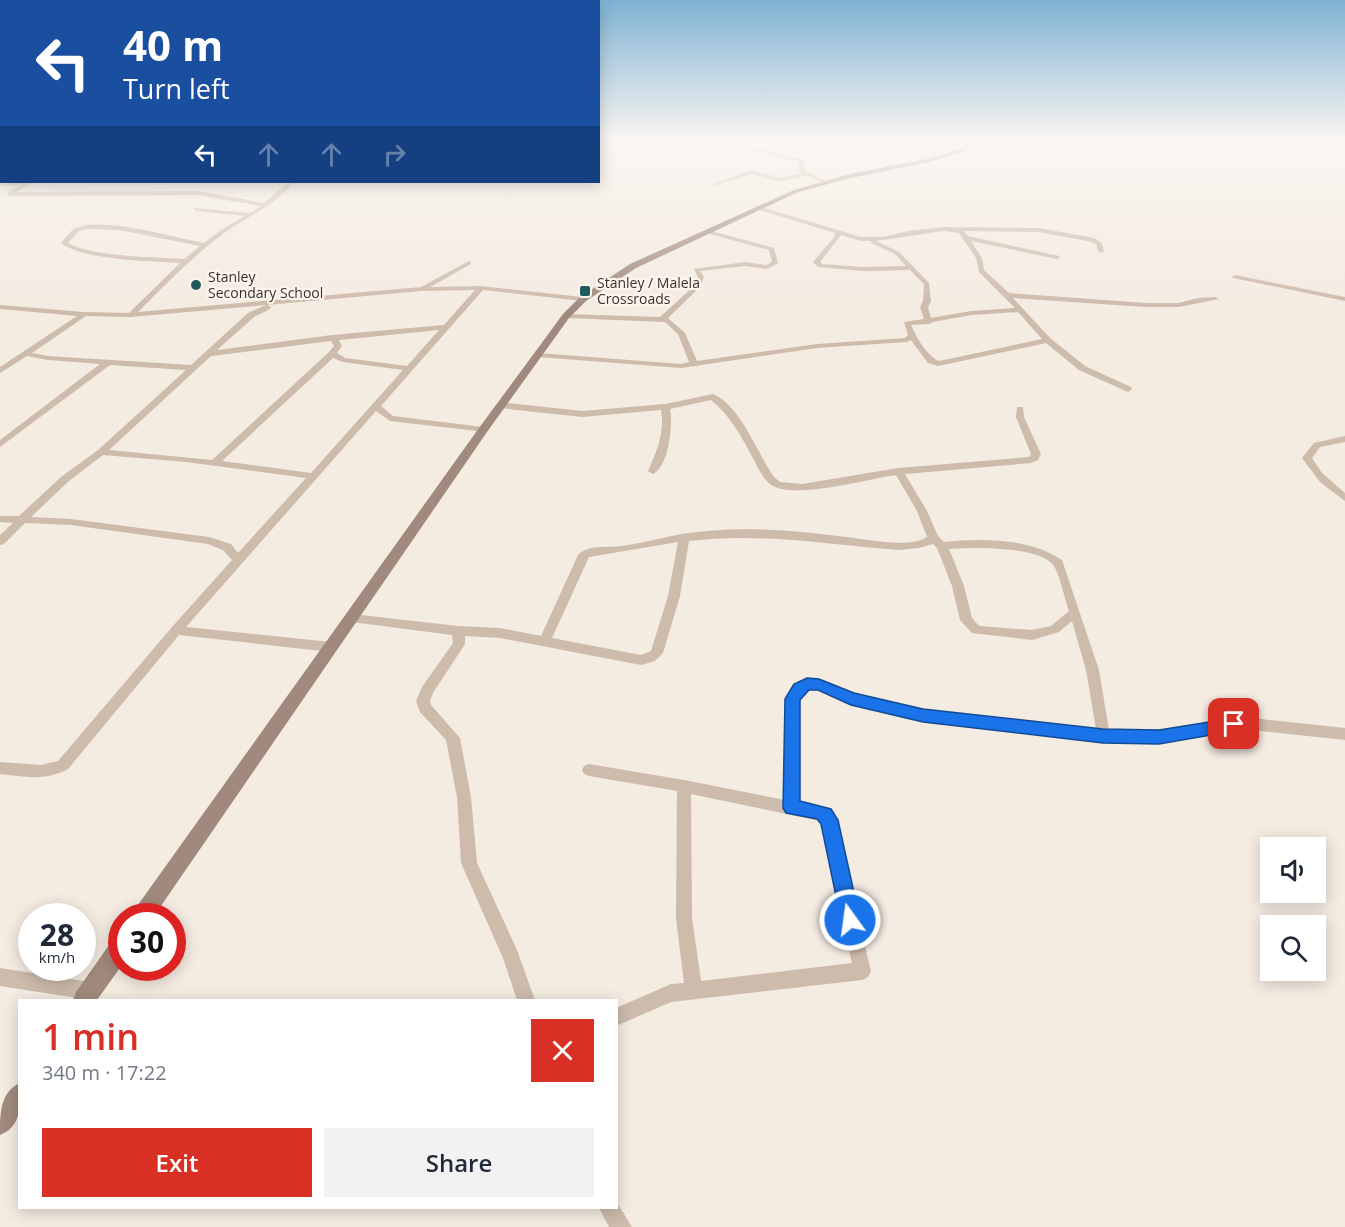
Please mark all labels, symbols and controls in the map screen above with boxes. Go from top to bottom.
text: 40 m [123,16,223,73]
icon: left [24,24,102,102]
text: Turn left [123,70,230,107]
icon: left [189,138,222,171]
icon: ahead [252,138,285,171]
icon: ahead [315,138,348,171]
icon: right [378,138,411,171]
place label: Stanley Secondary School [208,267,323,302]
place label: Stanley / Malela Crossroads [597,273,700,308]
marker: Stanley Secondary School [189,278,203,292]
marker: Stanley / Malela Crossroads [578,284,592,298]
pin [1208,698,1259,749]
icon: arrive [1217,707,1250,740]
map controls [1260,837,1326,981]
button: sound [1260,837,1326,903]
position arrow [818,888,882,952]
speed limit sign: 30 [108,903,186,981]
text: 28 [40,914,74,955]
button: search [1260,915,1326,981]
text: km/h [39,947,75,967]
text: 1 min [42,1012,139,1061]
button: close [531,1019,594,1082]
text: 340 m · 17:22 [42,1059,167,1086]
button: Exit [42,1128,312,1197]
button: Share [324,1128,594,1197]

